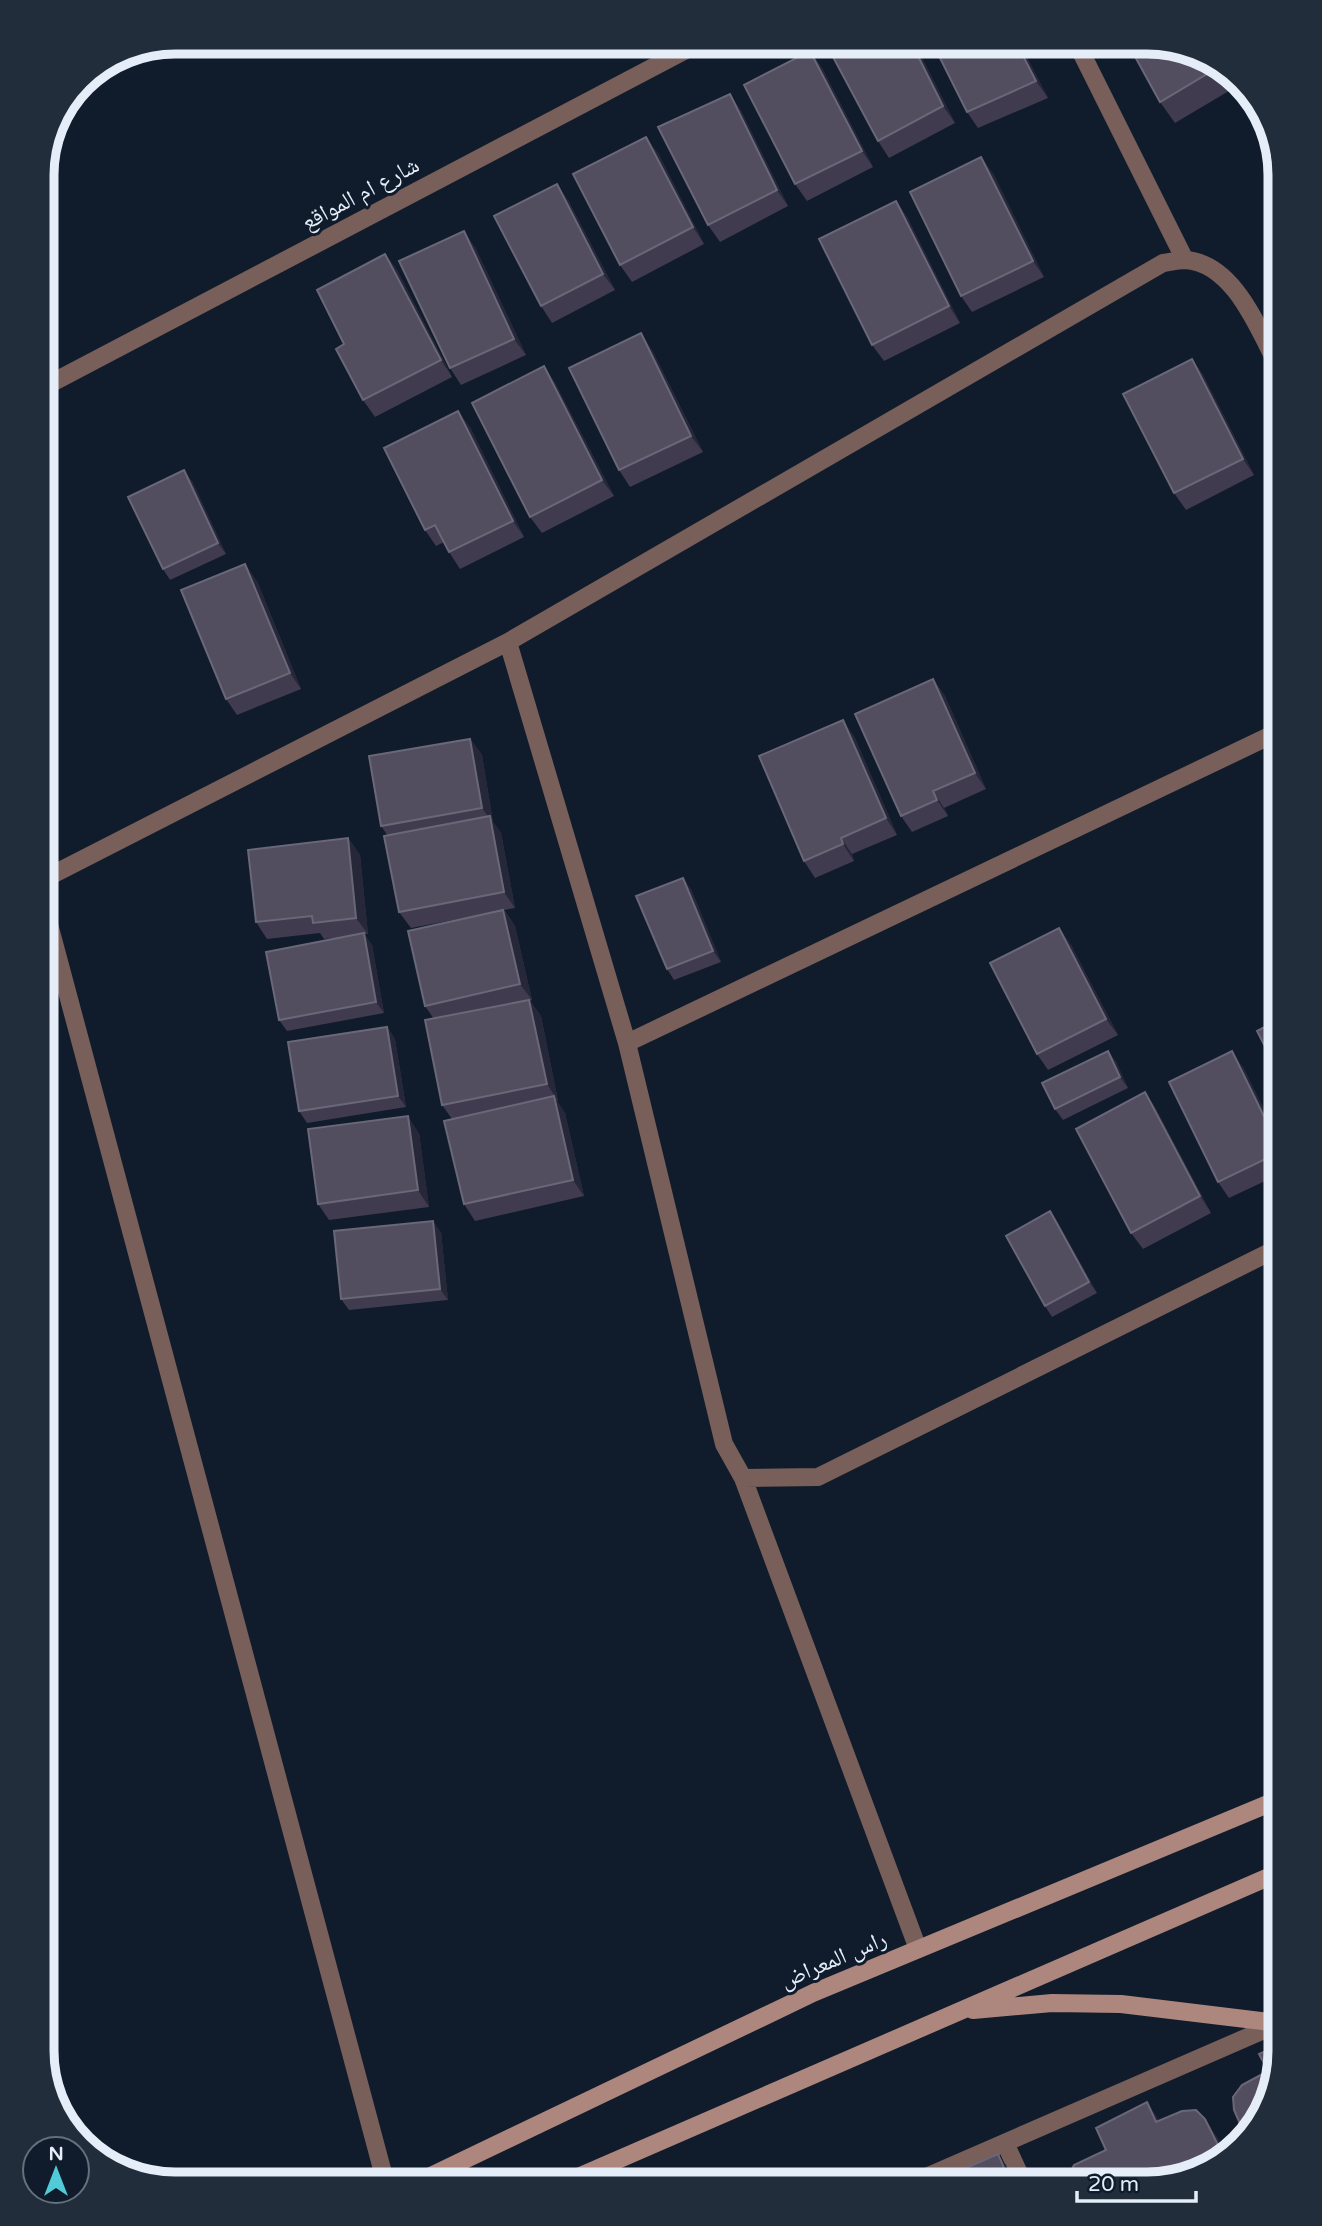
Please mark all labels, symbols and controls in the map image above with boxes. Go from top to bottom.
street label: شارع ام المواقع [297,151,425,237]
street label: راس المعراض [776,1925,891,1995]
north arrow [21,2135,91,2205]
text: N [48,2143,64,2165]
scale bar [1077,2160,1196,2204]
text: 20 m [1088,2172,1139,2197]

